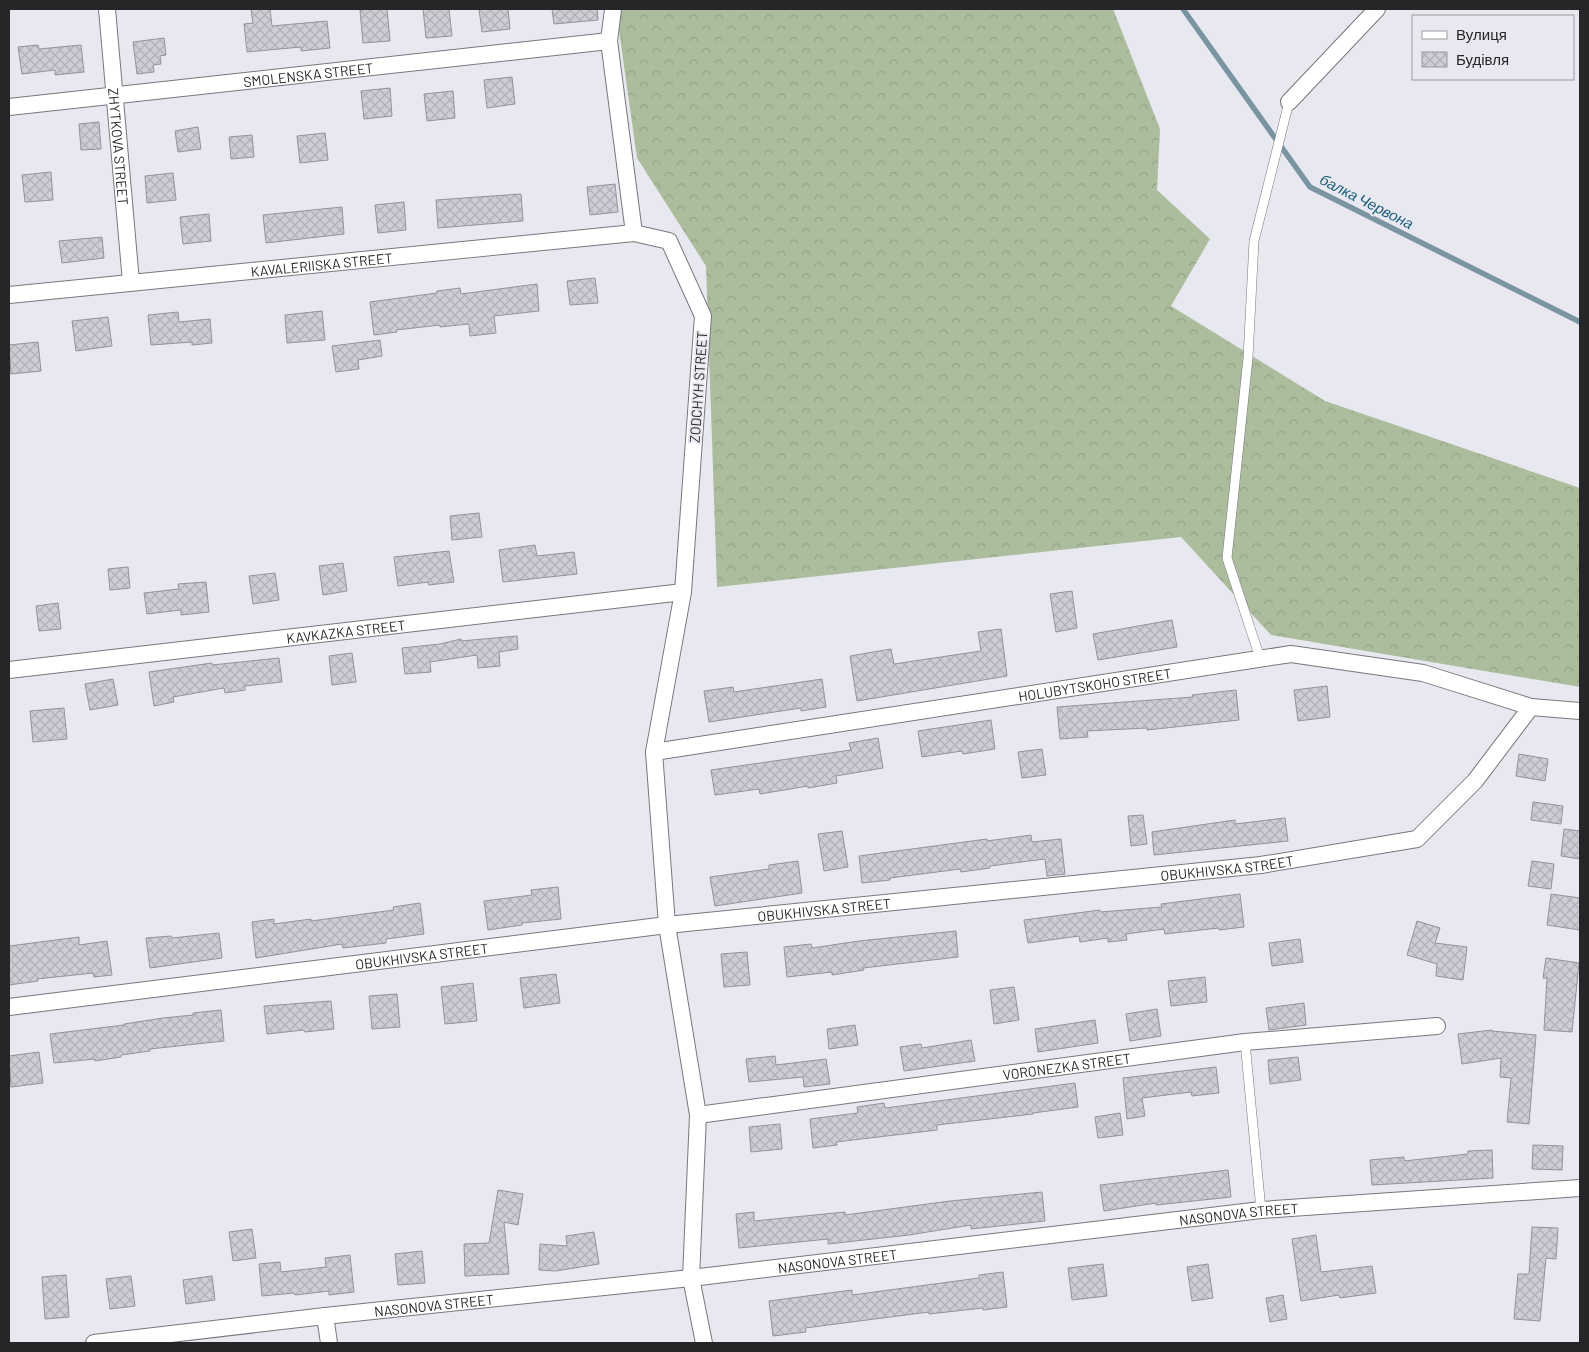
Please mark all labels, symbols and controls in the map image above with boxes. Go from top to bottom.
legend [1412,15,1574,80]
text: Вулиця [1456,25,1507,43]
text: Будівля [1456,50,1509,68]
street label: SMOLENSKA STREET [242,58,374,90]
street label: ZHYTKOVA STREET [105,87,133,206]
water label: балка Червона [1317,170,1417,232]
street label: KAVALERIISKA STREET [250,249,393,279]
street label: ZODCHYH STREET [686,331,710,443]
street label: KAVKAZKA STREET [285,616,406,646]
street label: HOLUBYTSKOHO STREET [1017,664,1173,704]
street label: OBUKHIVSKA STREET [1160,851,1295,884]
street label: OBUKHIVSKA STREET [757,894,892,924]
street label: OBUKHIVSKA STREET [354,939,489,972]
street label: VORONEZKA STREET [1002,1049,1132,1083]
street label: NASONOVA STREET [1178,1199,1299,1228]
street label: NASONOVA STREET [777,1245,898,1276]
street label: NASONOVA STREET [373,1290,494,1319]

